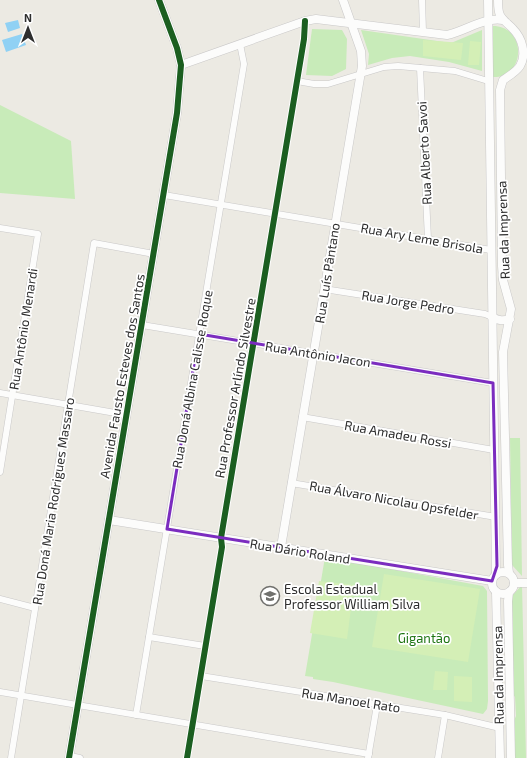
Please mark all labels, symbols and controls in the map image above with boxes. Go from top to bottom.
north arrow [8,8,48,48]
text: N [24,11,32,24]
street label: Rua Alberto Savoi [413,101,435,205]
street label: Rua da Imprensa [493,180,513,280]
street label: Rua Ary Leme Brisola [359,219,485,257]
street label: Rua Luís Pântano [311,222,343,324]
street label: Rua Antônio Menardi [5,267,41,391]
street label: Avenida Fausto Esteves dos Santos [96,273,148,479]
street label: Rua Jorge Pedro [360,287,456,317]
street label: Rua Doná Albina Calisse Roque [168,289,216,469]
street label: Rua Professor Arlíndo Silvestre [211,297,259,479]
street label: Rua Antônio Jacon [264,338,372,370]
street label: Rua Doná Maria Rodrigues Massaro [29,396,77,606]
street label: Rua Amadeu Rossi [343,417,453,451]
street label: Rua Álvaro Nicolau Opsfelder [308,476,480,523]
street label: Rua Dário Roland [249,535,351,567]
place label: Escola Estadual Professor William Silva [284,581,420,612]
school or university icon: Escola Estadual Professor William Silva [259,585,281,607]
street label: Rua da Imprensa [489,626,507,724]
park label: Gigantão [398,630,450,646]
street label: Rua Manoel Rato [300,684,402,716]

